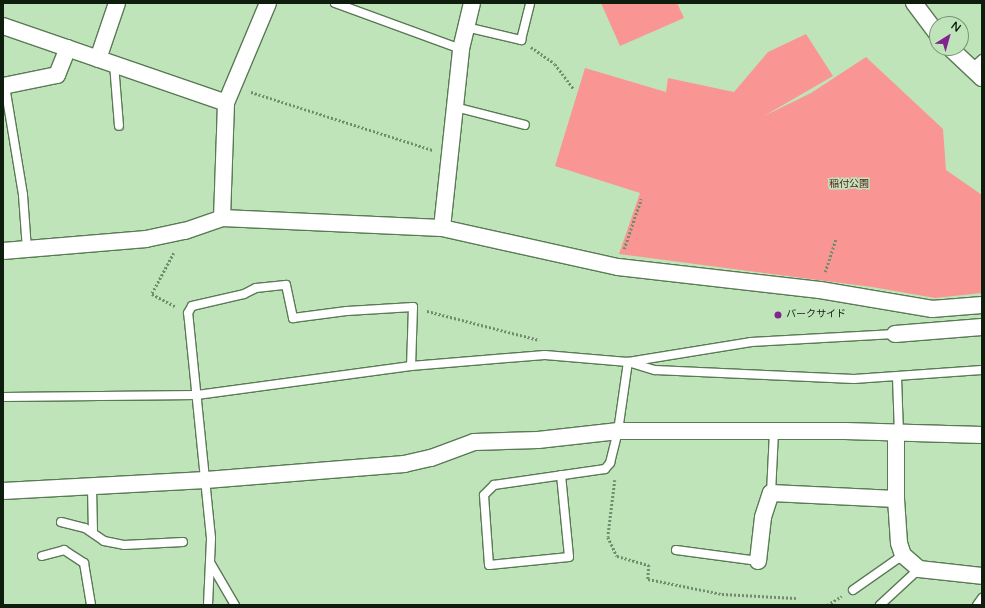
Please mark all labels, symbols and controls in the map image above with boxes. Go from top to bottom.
north arrow [929,16,969,56]
text: N [948,19,963,35]
park label: 稲付公園 [829,179,869,191]
place label: パークサイド [786,309,846,321]
marker: パークサイド [773,310,783,320]

